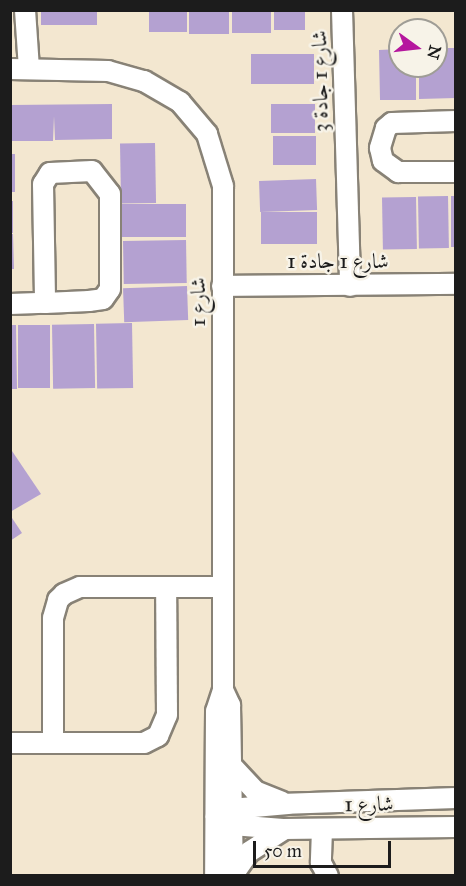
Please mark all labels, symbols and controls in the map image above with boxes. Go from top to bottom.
north arrow [388,18,448,78]
street label: شارع 1 جادة 3 [307,30,333,132]
text: N [423,43,445,61]
street label: شارع 1 جادة 1 [287,248,389,274]
street label: شارع 1 [185,277,211,327]
street label: شارع 1 [344,791,394,817]
scale bar [256,829,394,867]
text: 50 m [264,840,302,862]

